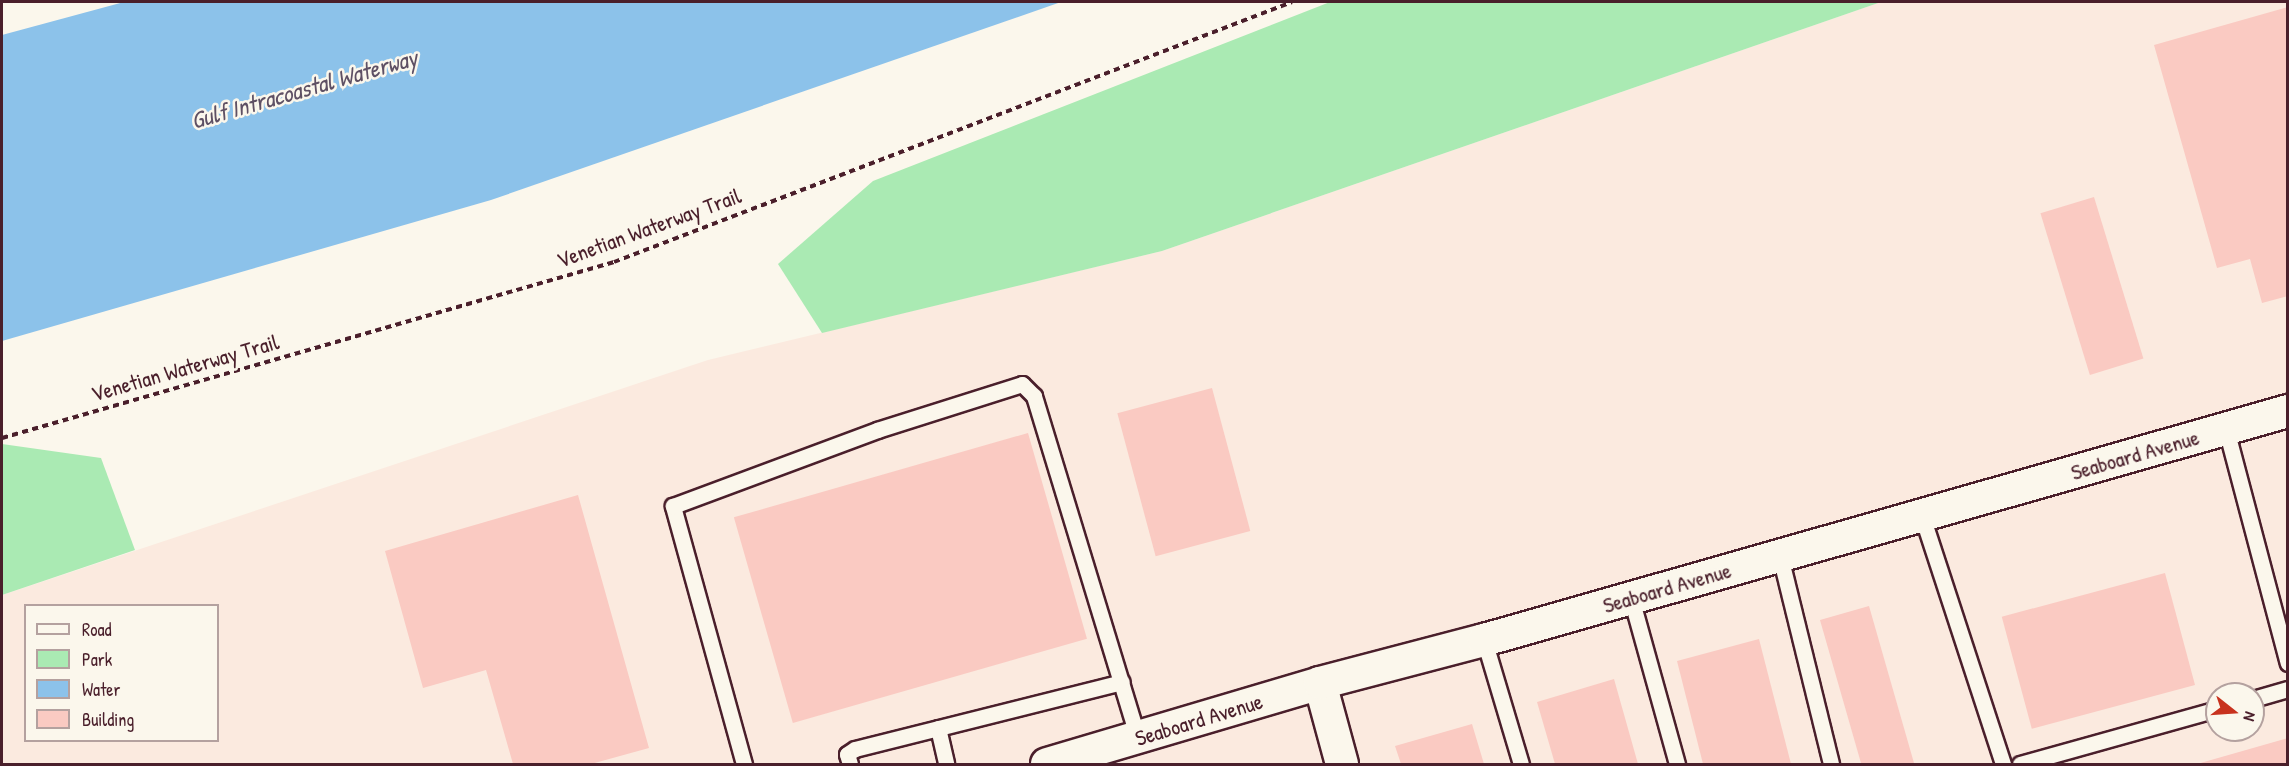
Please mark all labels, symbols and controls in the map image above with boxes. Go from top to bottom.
water label: Gulf Intracoastal Waterway [187,43,421,135]
street label: Venetian Waterway Trail [553,182,745,274]
street label: Venetian Waterway Trail [88,329,282,407]
street label: Seaboard Avenue [2068,424,2202,486]
street label: Seaboard Avenue [1600,557,1734,619]
legend [24,604,219,742]
text: Road [82,617,112,642]
text: Park [82,647,112,672]
text: Water [82,677,120,702]
north arrow [2205,682,2265,742]
street label: Seaboard Avenue [1132,688,1266,752]
text: Building [82,707,134,732]
text: N [2239,709,2262,724]

